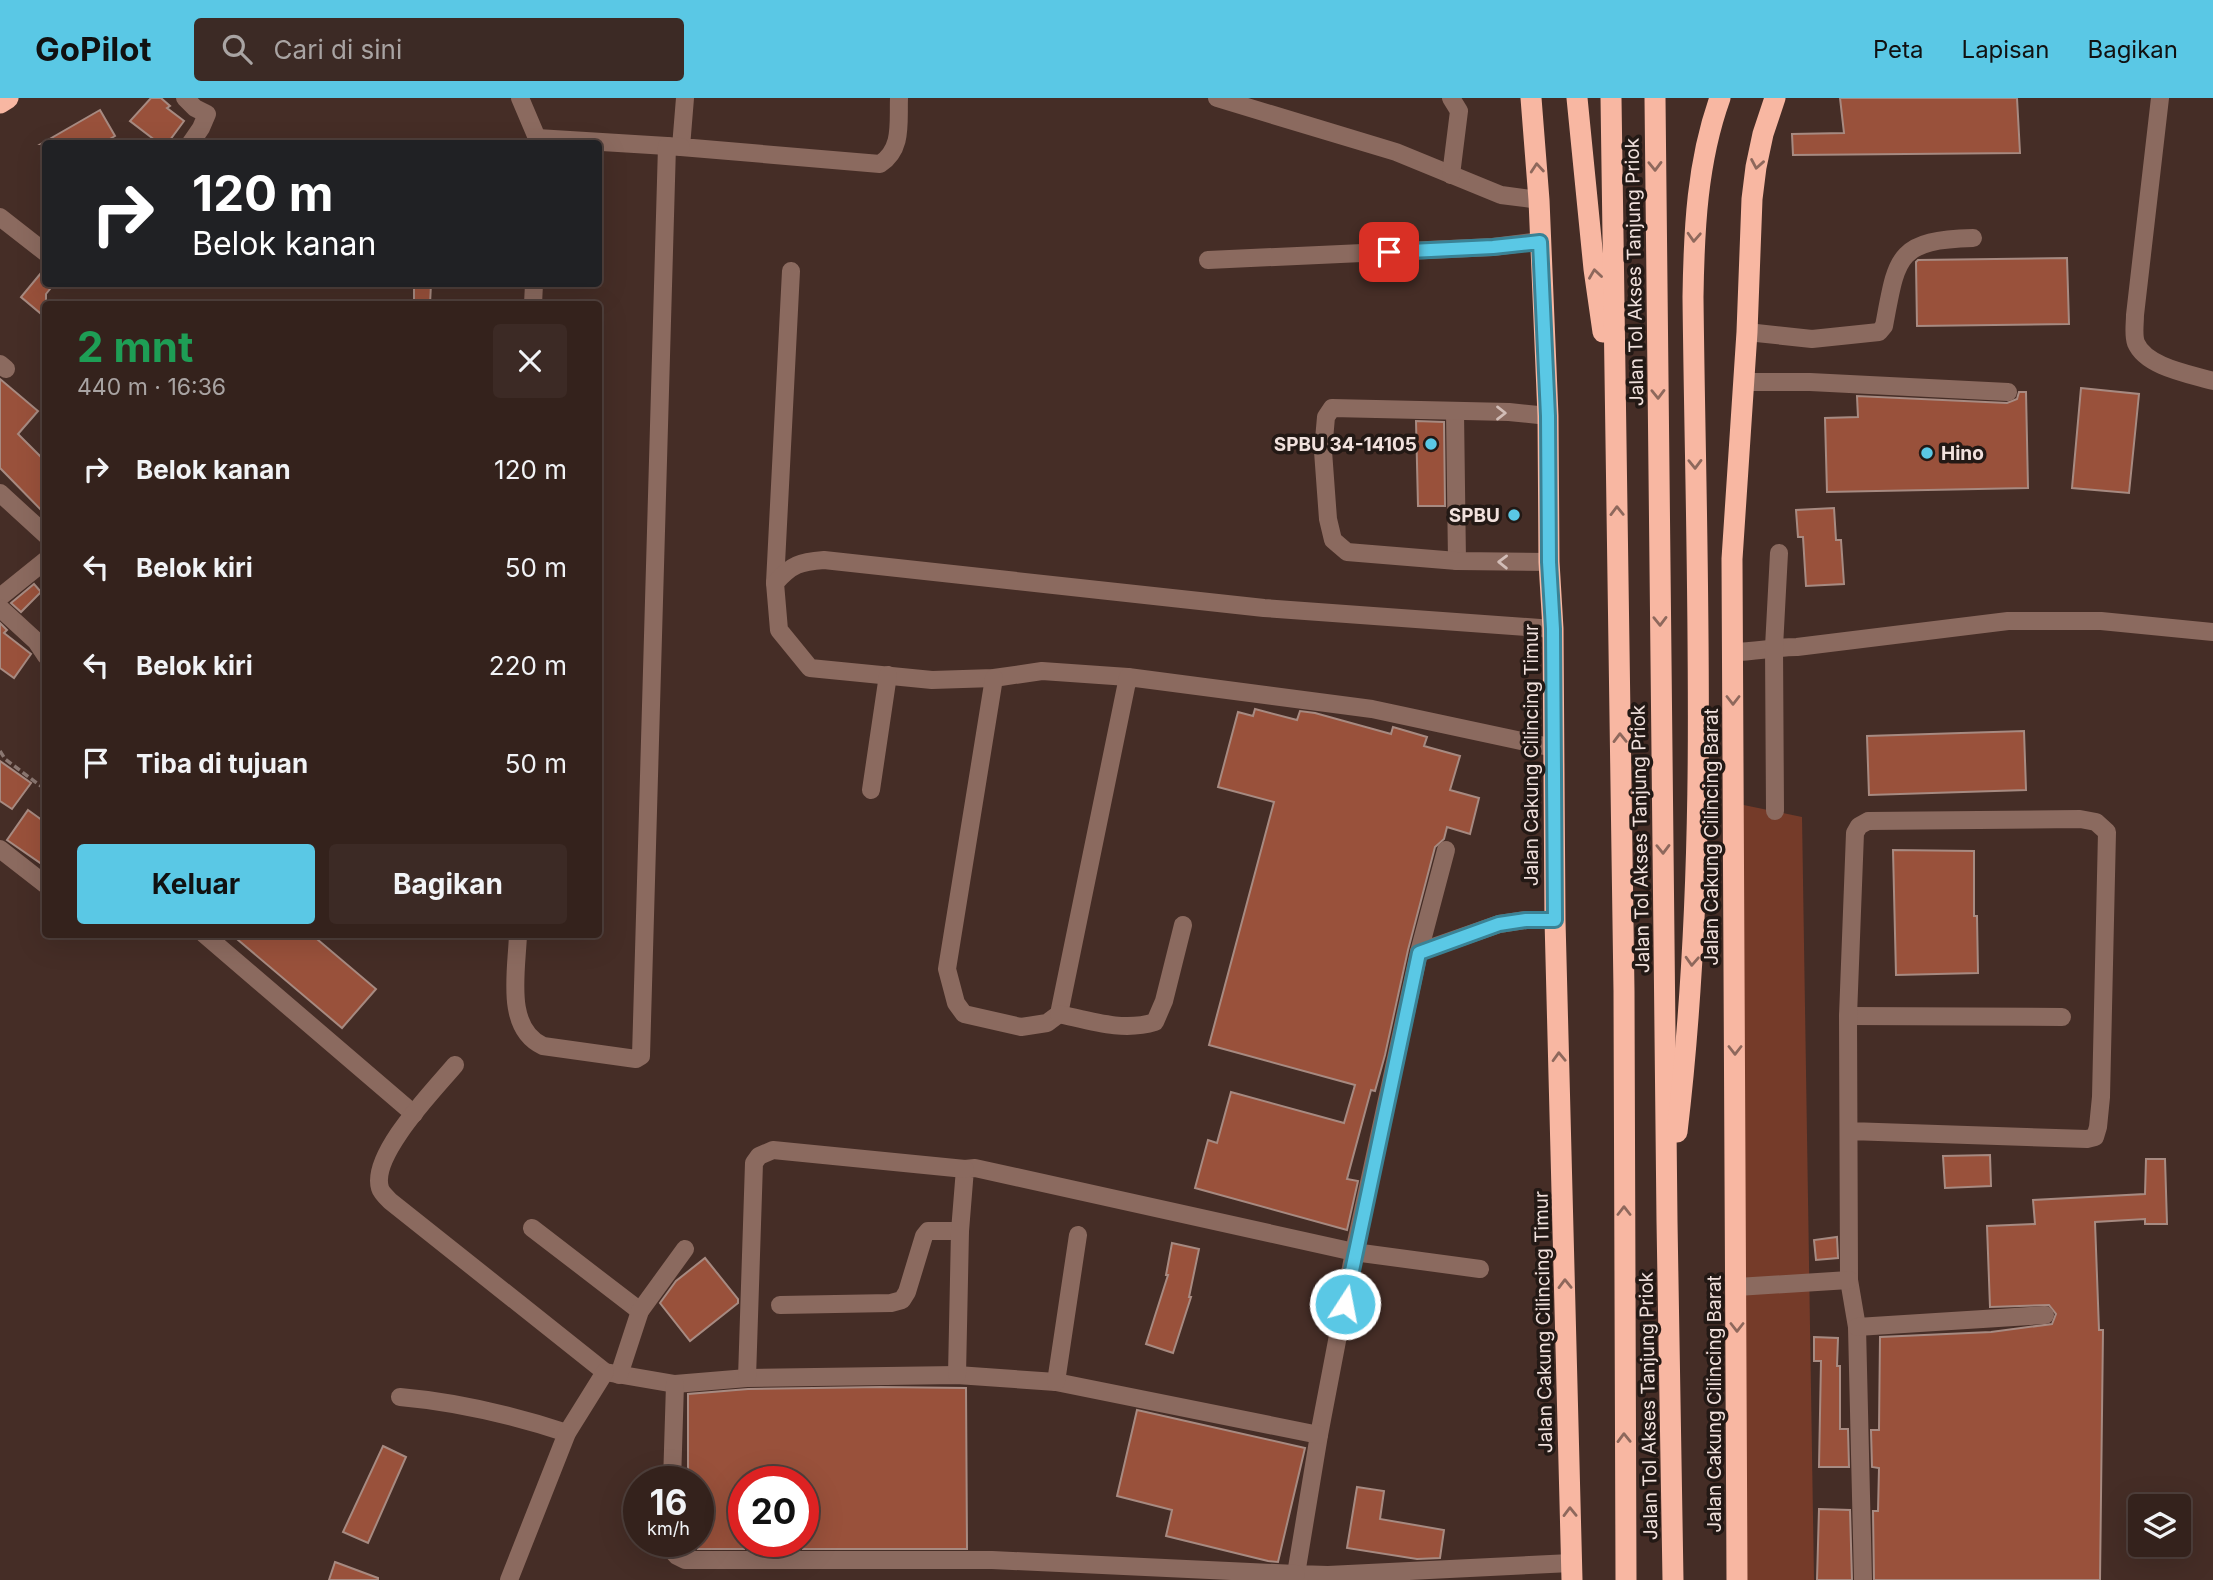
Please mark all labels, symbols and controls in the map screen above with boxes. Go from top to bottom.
search box [194,18,684,81]
text: GoPilot [35,29,152,69]
icon: search [218,30,256,68]
text: Cari di sini [274,34,402,65]
text: Peta [1873,35,1924,64]
text: Lapisan [1962,35,2049,64]
text: Bagikan [2087,35,2178,64]
street label: Jalan Tol Akses Tanjung Priok [1621,137,1648,406]
one-way arrow [1750,158,1765,170]
one-way arrow [1647,161,1663,172]
one-way arrow [1530,163,1545,174]
text: 120 m [192,164,333,223]
icon: right [77,168,168,259]
pin [1359,222,1419,282]
text: Belok kanan [192,224,376,263]
one-way arrow [1687,232,1702,243]
icon: arrive [1370,233,1408,271]
one-way arrow [1588,268,1603,279]
text: 2 mnt [77,321,193,372]
button: close [493,324,567,398]
text: 440 m · 16:36 [77,373,226,401]
one-way arrow [1650,389,1666,399]
one-way arrow [1497,405,1507,421]
place label: SPBU 34-14105 [1274,433,1417,456]
marker: SPBU 34-14105 [1423,436,1439,452]
place label: Hino [1941,442,1984,465]
marker: Hino [1919,445,1935,461]
icon: right [77,450,115,488]
text: Belok kanan [136,454,291,485]
text: 120 m [494,454,567,485]
one-way arrow [1687,460,1703,470]
place label: SPBU [1449,504,1500,527]
one-way arrow [1609,505,1625,516]
marker: SPBU [1506,507,1522,523]
icon: left [77,548,115,586]
text: Belok kiri [136,552,253,583]
text: 50 m [505,552,567,583]
one-way arrow [1497,554,1507,570]
one-way arrow [1652,616,1668,627]
street label: Jalan Cakung Cilincing Timur [1520,624,1543,886]
icon: left [77,646,115,684]
text: Belok kiri [136,650,253,681]
text: 220 m [489,650,567,681]
one-way arrow [1725,696,1741,706]
street label: Jalan Tol Akses Tanjung Priok [1627,704,1654,973]
street label: Jalan Cakung Cilincing Barat [1700,708,1723,966]
one-way arrow [1612,733,1628,743]
icon: arrive [77,744,115,782]
text: Tiba di tujuan [136,748,308,779]
text: 50 m [505,748,567,779]
button: Keluar [77,844,315,924]
button: Bagikan [329,844,567,924]
one-way arrow [1655,844,1671,854]
one-way arrow [1685,956,1700,967]
one-way arrow [1727,1046,1743,1056]
one-way arrow [1551,1051,1566,1062]
street label: Jalan Cakung Cilincing Timur [1530,1191,1557,1453]
one-way arrow [1616,1205,1632,1216]
position arrow [1308,1267,1382,1341]
street label: Jalan Tol Akses Tanjung Priok [1635,1271,1662,1540]
street label: Jalan Cakung Cilincing Barat [1703,1275,1726,1533]
one-way arrow [1558,1279,1573,1290]
one-way arrow [1729,1322,1745,1333]
one-way arrow [1616,1433,1632,1443]
speed limit sign: 20 [728,1466,819,1557]
text: 16 [650,1481,687,1523]
map controls [2128,1494,2191,1557]
button: layers [2128,1494,2191,1557]
one-way arrow [1563,1506,1578,1517]
text: km/h [647,1518,690,1539]

